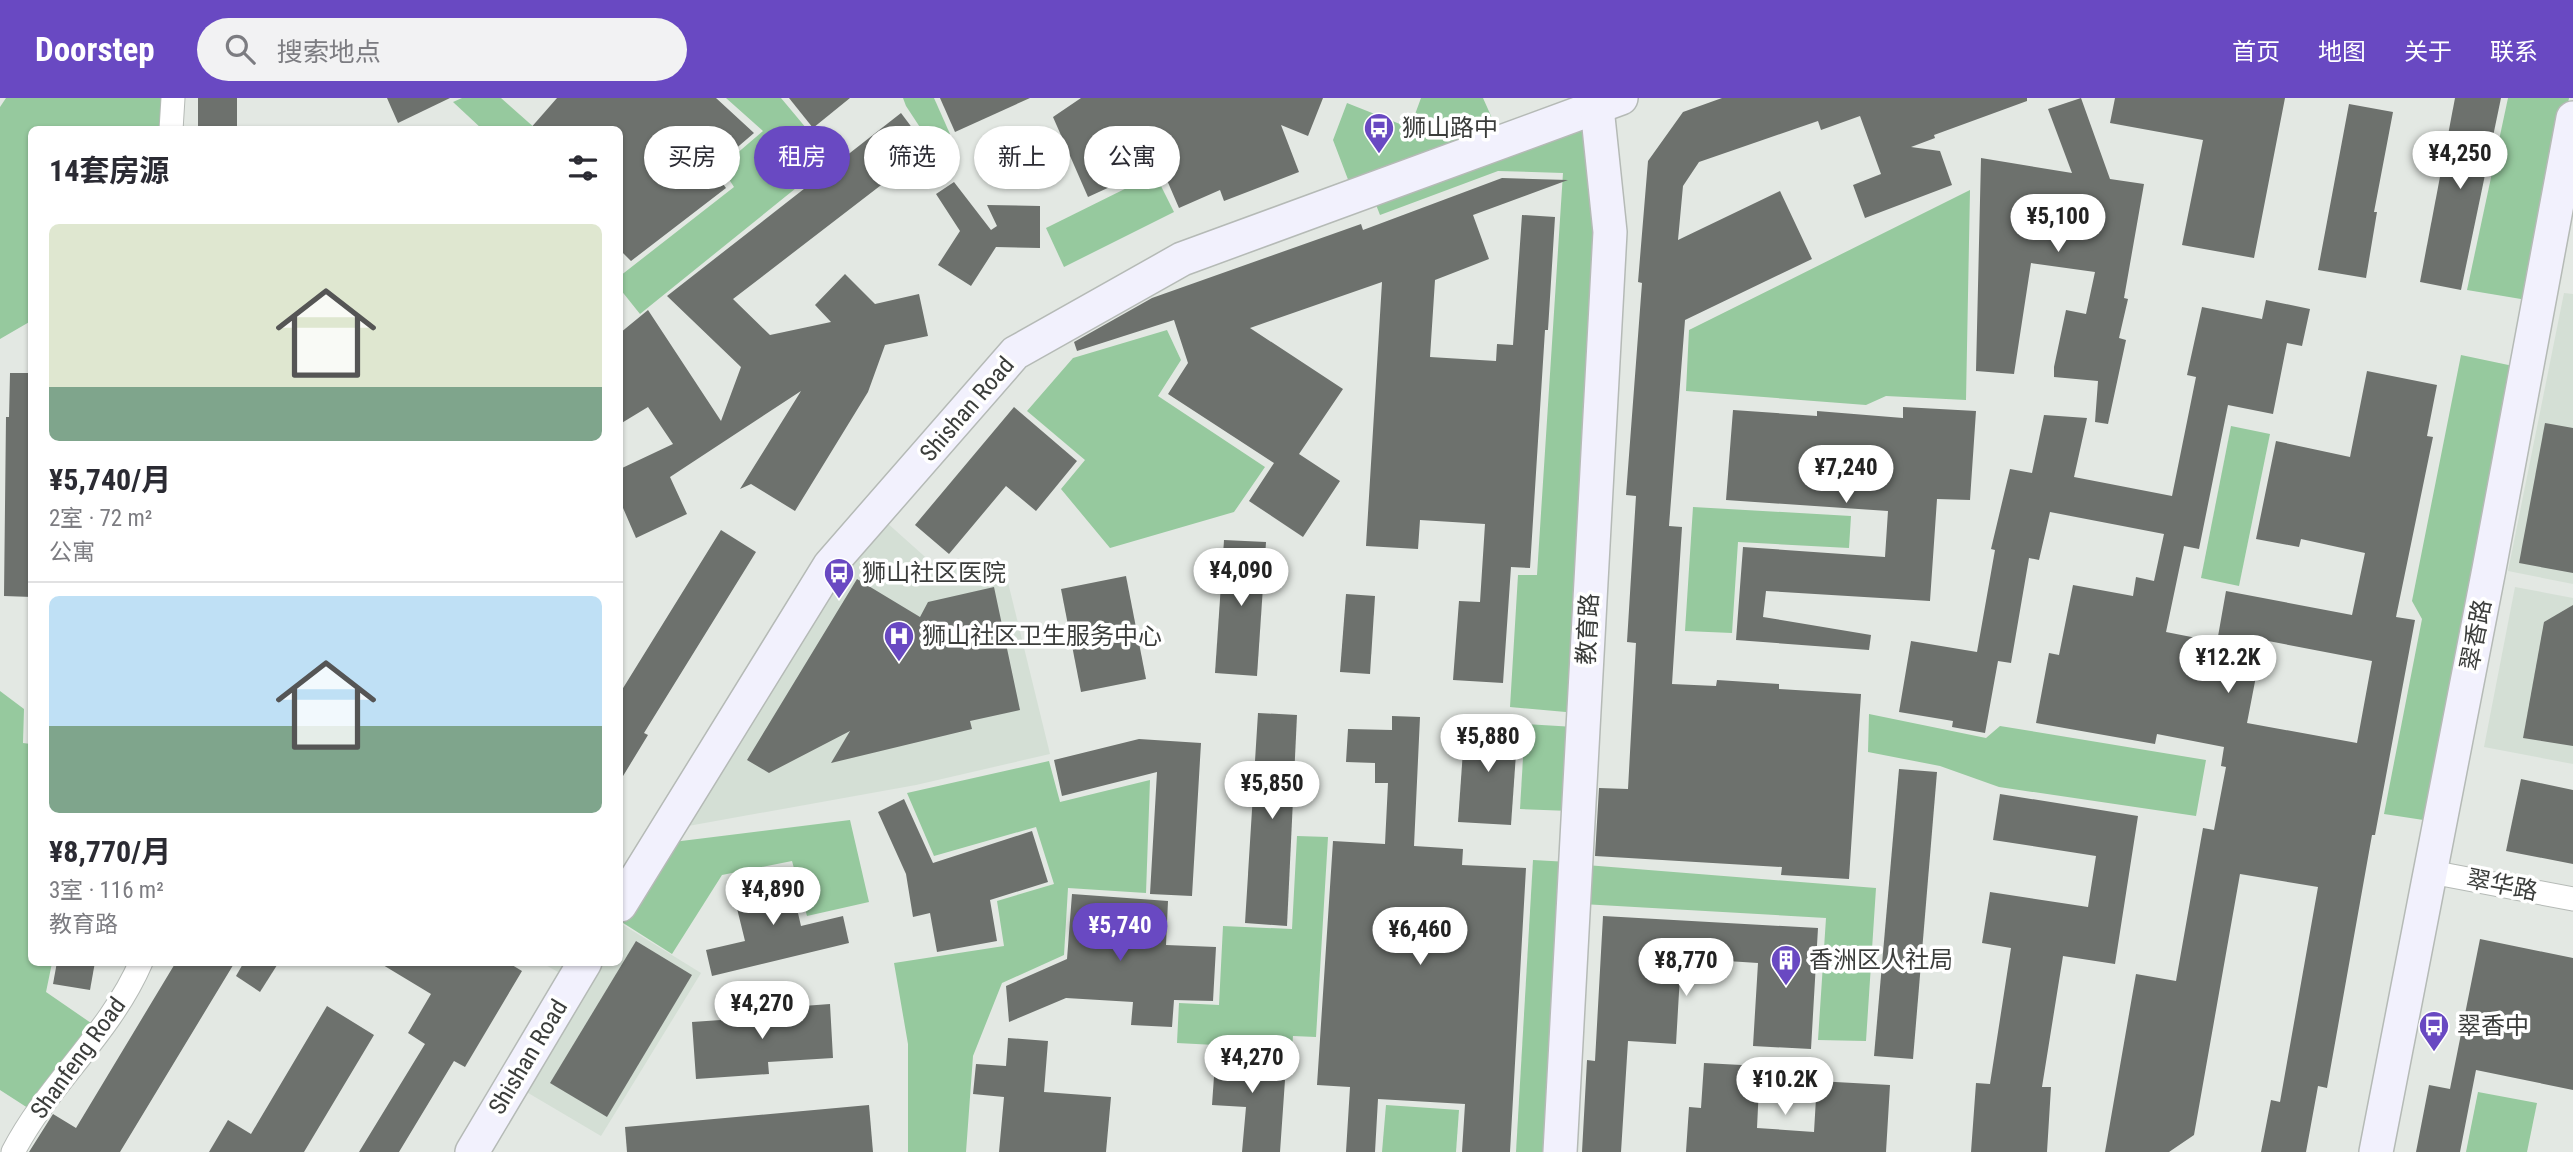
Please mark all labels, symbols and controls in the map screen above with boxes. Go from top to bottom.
search box [197,18,687,81]
text: Doorstep [35,30,155,69]
icon: search [221,30,259,68]
text: 搜索地点 [277,37,381,67]
text: 首页 [2232,38,2280,66]
text: 地图 [2318,38,2366,66]
text: 关于 [2404,38,2452,66]
text: 联系 [2490,38,2538,66]
bus stop icon: 狮山路中 [1362,111,1396,155]
place label: 狮山路中 [1402,114,1498,142]
chip: 买房 [644,126,740,189]
chip: 租房 [754,126,850,189]
chip: 筛选 [864,126,960,189]
chip: 新上 [974,126,1070,189]
chip: 公寓 [1084,126,1180,189]
pin: ¥4,250 [2403,132,2517,191]
text: ¥4,250 [2428,140,2492,167]
icon: filters [564,149,602,187]
text: 14套房源 [49,153,169,188]
pin: ¥5,100 [2001,194,2115,254]
text: ¥5,100 [2026,203,2090,230]
icon: home [263,270,389,396]
street label: Shishan Road [914,351,1020,467]
pin: ¥7,240 [1789,446,1903,505]
text: ¥7,240 [1814,454,1878,481]
text: ¥5,740/月 [49,462,171,497]
text: 2室 · 72 m² [49,505,152,532]
text: 公寓 [49,539,95,566]
pin: ¥4,090 [1184,548,1298,608]
bus stop icon: 狮山社区医院 [822,556,856,600]
text: ¥4,090 [1209,557,1273,584]
place label: 狮山社区医院 [862,559,1006,587]
street label: 教育路 [1572,592,1604,666]
street label: 翠香路 [2455,597,2497,673]
hospital icon: 狮山社区卫生服务中心 [882,619,916,663]
place label: 狮山社区卫生服务中心 [922,622,1162,650]
pin: ¥12.2K [2171,636,2285,695]
icon: home [263,642,389,768]
text: ¥12.2K [2195,644,2261,671]
pin: ¥5,880 [1431,714,1545,774]
text: ¥5,880 [1456,723,1520,750]
pin: ¥5,850 [1215,762,1329,821]
text: ¥5,850 [1240,770,1304,797]
text: ¥8,770/月 [49,834,171,869]
street label: 翠华路 [2464,864,2540,906]
pin: ¥4,890 [716,868,830,927]
text: ¥4,890 [741,876,805,903]
text: 3室 · 116 m² [49,877,164,904]
pin: ¥5,740 [1063,904,1177,963]
pin: ¥6,460 [1363,908,1477,967]
text: 教育路 [49,911,118,938]
text: ¥5,740 [1088,912,1152,939]
text: ¥6,460 [1388,916,1452,943]
pin: ¥8,770 [1629,939,1743,998]
building icon: 香洲区人社局 [1769,943,1803,987]
place label: 香洲区人社局 [1809,946,1953,974]
text: ¥8,770 [1654,947,1718,974]
pin: ¥4,270 [705,982,819,1041]
text: ¥4,270 [730,990,794,1017]
street label: Shanfeng Road [25,992,131,1124]
street label: Shishan Road [483,995,573,1119]
bus stop icon: 翠香中 [2417,1009,2451,1053]
place label: 翠香中 [2457,1012,2529,1040]
pin: ¥4,270 [1195,1035,1309,1095]
text: ¥4,270 [1220,1044,1284,1071]
pin: ¥10.2K [1728,1058,1842,1117]
text: ¥10.2K [1752,1066,1818,1093]

